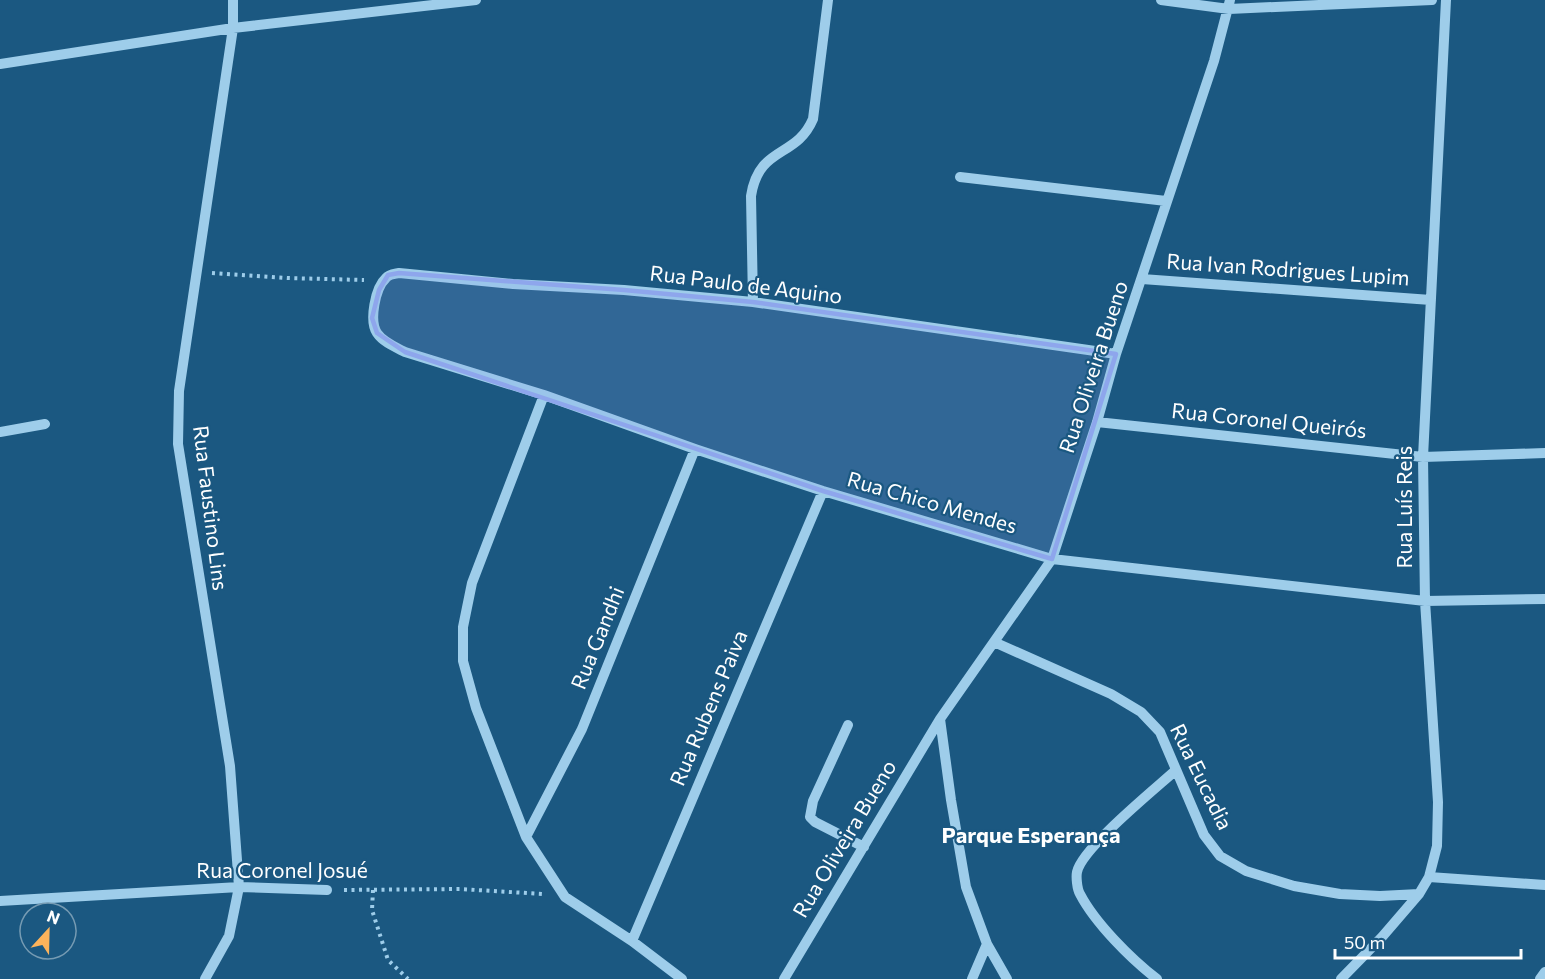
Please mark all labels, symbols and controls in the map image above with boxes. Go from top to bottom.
street label: Rua Ivan Rodrigues Lupim [1166,248,1411,289]
street label: Rua Paulo de Aquino [649,259,844,308]
street label: Rua Oliveira Bueno [1053,277,1132,456]
street label: Rua Coronel Queirós [1170,397,1368,442]
street label: Rua Faustino Lins [189,424,234,592]
street label: Rua Luís Reis [1391,446,1416,568]
street label: Rua Chico Mendes [845,465,1020,538]
street label: Rua Gandhi [565,582,629,692]
street label: Rua Rubens Paiva [664,626,752,789]
street label: Rua Eucadia [1166,719,1239,833]
street label: Rua Oliveira Bueno [787,755,901,922]
district label: Parque Esperança [941,821,1121,848]
street label: Rua Coronel Josué [196,857,368,882]
north arrow [18,901,78,961]
text: N [45,906,63,928]
scale bar [1335,922,1521,960]
text: 50 m [1344,931,1385,953]

